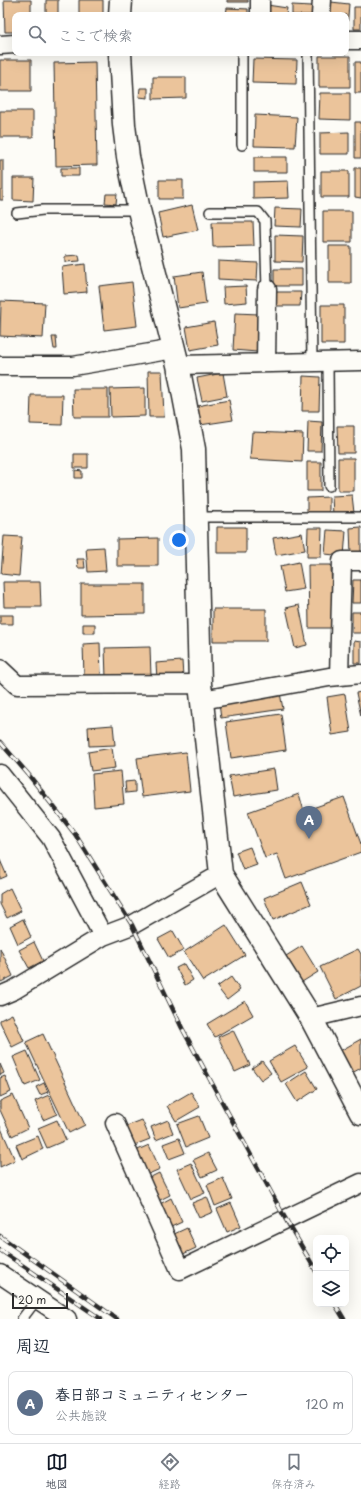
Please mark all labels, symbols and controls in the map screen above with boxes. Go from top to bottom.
search box [12,12,349,56]
icon: search [26,23,48,45]
text: ここで検索 [58,23,133,46]
your location [169,530,189,550]
pin: A [296,806,322,839]
map controls [313,1235,349,1307]
button: locate [313,1235,349,1271]
button: layers [313,1271,349,1307]
scale bar [12,1291,68,1310]
text: 20 m [18,1291,46,1308]
text: 周辺 [16,1332,50,1358]
text: 春日部コミュニティセンター [55,1382,249,1405]
text: A [25,1394,35,1413]
text: 120 m [305,1394,344,1413]
text: 公共施設 [55,1405,107,1424]
tab: 地図 [46,1451,68,1492]
tab: 経路 [159,1451,181,1492]
tab: 保存済み [272,1451,316,1492]

